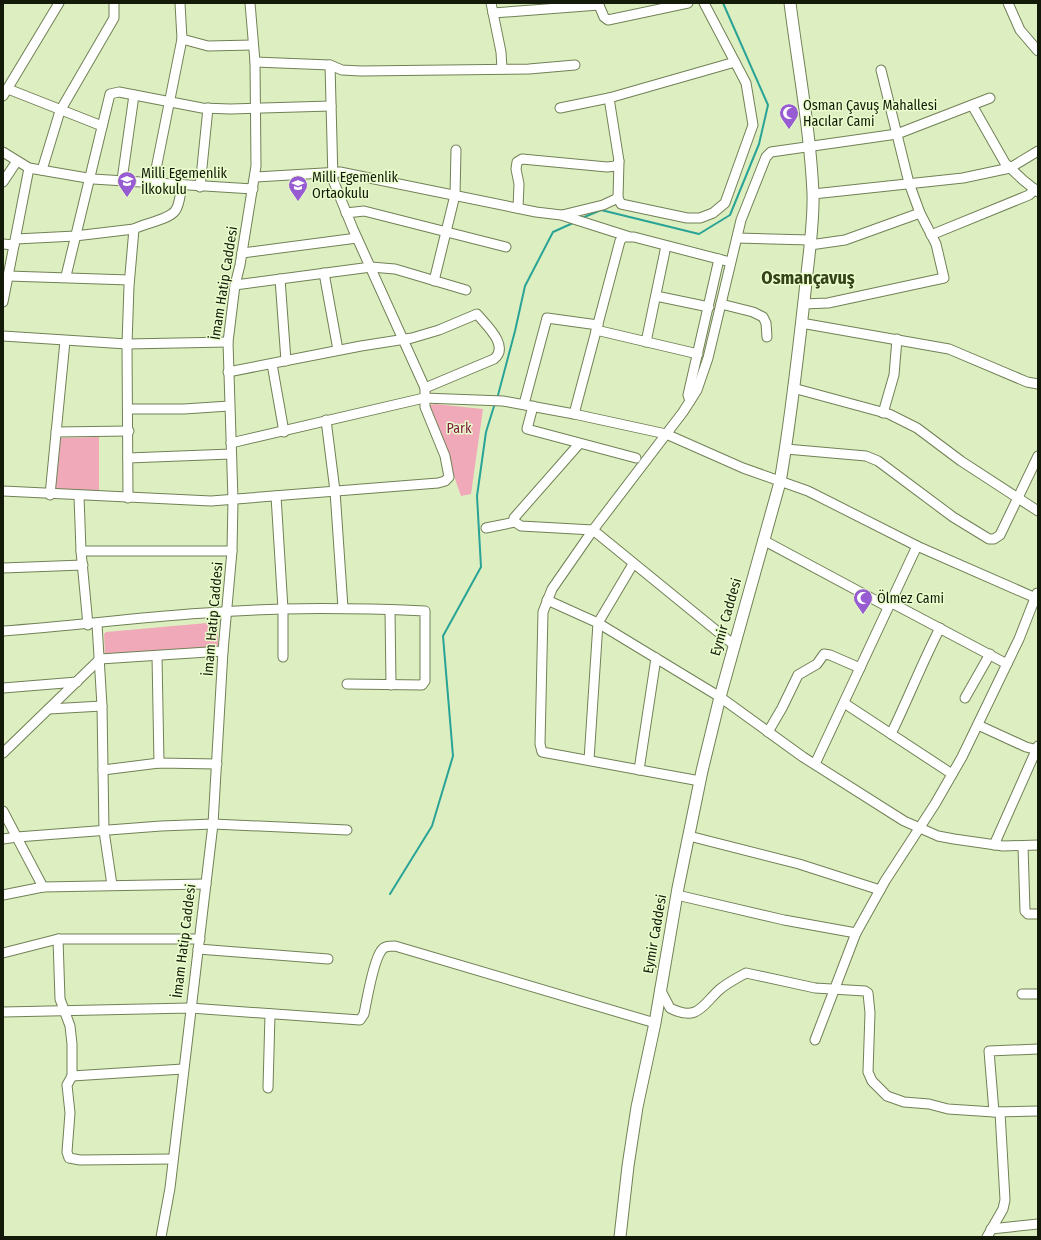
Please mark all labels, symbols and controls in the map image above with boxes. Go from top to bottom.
place label: Osman Çavuş Mahallesi Hacılar Cami [803,97,937,130]
mosque icon: Osman Çavuş Mahallesi Hacılar Cami [778,102,800,130]
place label: Milli Egemenlik İlkokulu [141,165,228,198]
place label: Milli Egemenlik Ortaokulu [312,169,399,202]
school or university icon: Milli Egemenlik İlkokulu [116,170,138,198]
school or university icon: Milli Egemenlik Ortaokulu [287,174,309,202]
street label: İmam Hatip Caddesi [207,225,241,341]
district label: Osmançavuş [761,267,855,289]
park label: Park [447,420,472,437]
street label: İmam Hatip Caddesi [200,561,226,677]
street label: Eymir Caddesi [707,576,745,658]
mosque icon: Ölmez Cami [852,587,874,615]
place label: Ölmez Cami [877,589,944,607]
street label: İmam Hatip Caddesi [169,883,199,999]
street label: Eymir Caddesi [640,893,670,975]

